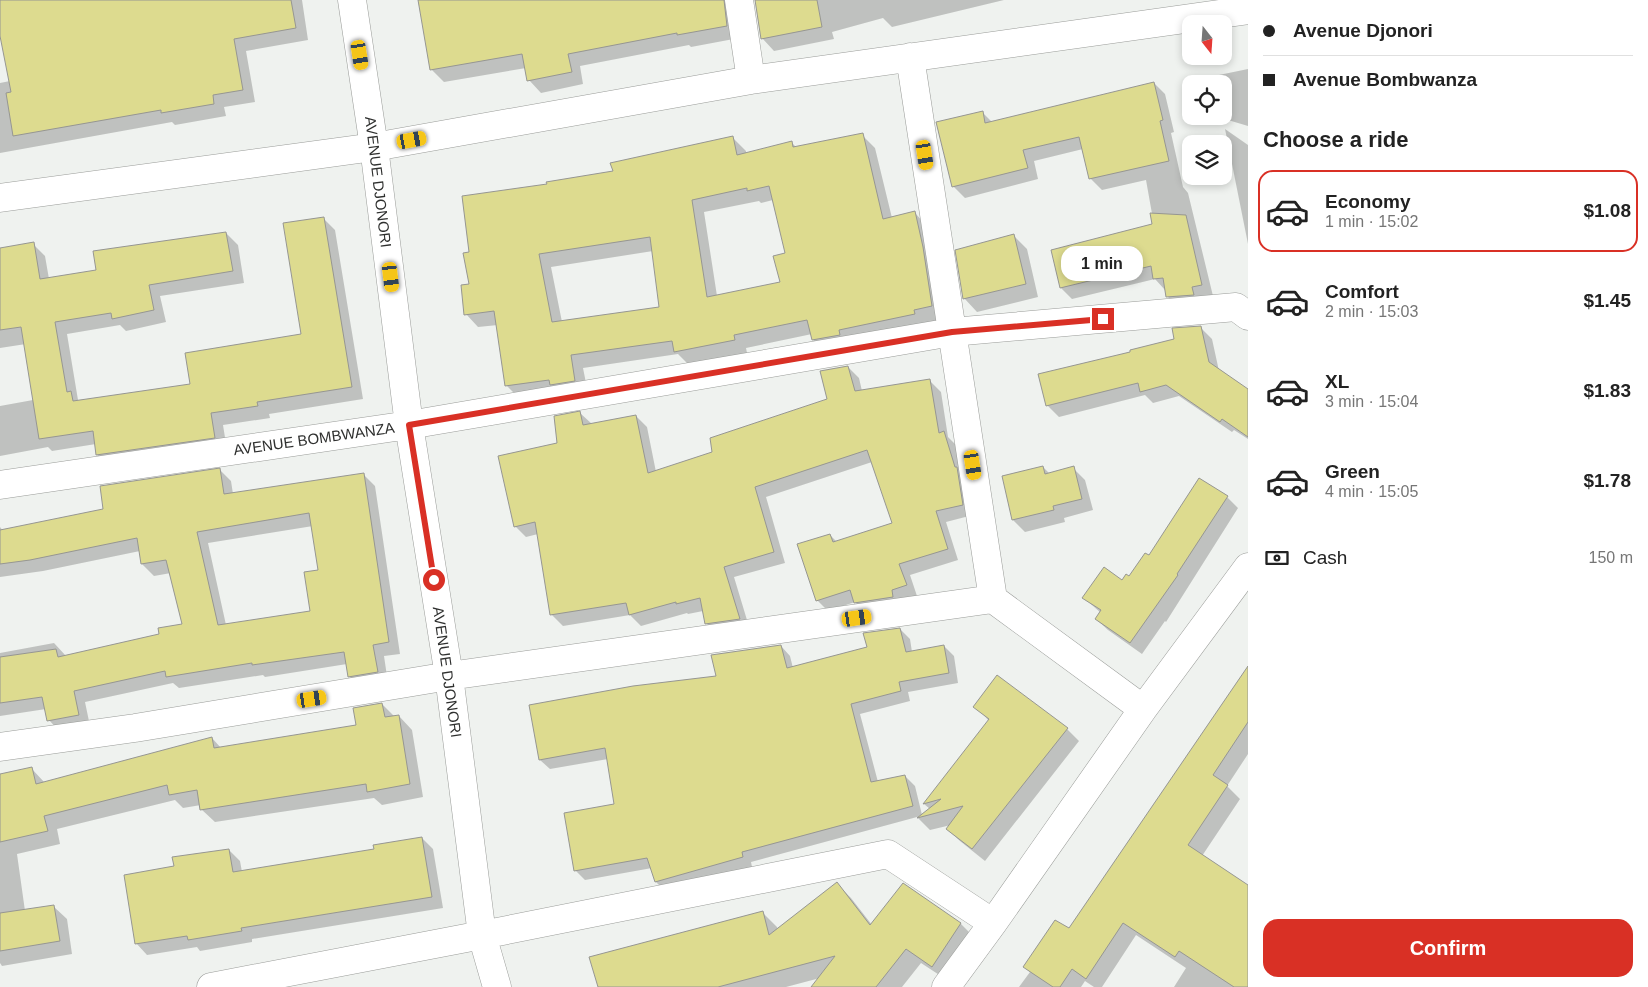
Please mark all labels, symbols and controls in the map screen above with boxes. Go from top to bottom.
north arrow [1182,15,1232,65]
map controls [1182,15,1232,185]
text: Avenue Djonori [1293,20,1433,41]
car [350,39,369,71]
text: Avenue Bombwanza [1293,69,1477,90]
button: locate [1182,75,1232,125]
street label: AVENUE DJONORI [362,115,395,249]
text: Choose a ride [1263,127,1408,152]
car [395,130,428,150]
button: layers [1182,135,1232,185]
car [915,139,934,171]
icon: car [1265,189,1310,234]
text: Economy [1325,191,1411,212]
text: $1.08 [1583,200,1631,221]
text: 1 min · 15:02 [1325,213,1418,230]
callout: 1 min [1062,246,1144,282]
text: 1 min [1081,255,1123,272]
car [381,261,400,293]
icon: car [1265,279,1310,324]
text: Comfort [1325,281,1399,302]
text: $1.45 [1583,290,1631,311]
text: 2 min · 15:03 [1325,303,1418,320]
route end [1092,308,1114,330]
icon: car [1265,369,1310,414]
text: XL [1325,371,1349,392]
text: $1.83 [1583,380,1631,401]
text: 3 min · 15:04 [1325,393,1418,410]
street label: AVENUE BOMBWANZA [232,419,396,458]
car [963,449,982,481]
icon: car [1265,459,1310,504]
text: Green [1325,461,1380,482]
text: $1.78 [1583,470,1631,491]
text: 4 min · 15:05 [1325,483,1418,500]
icon: cash [1263,544,1291,572]
text: Cash [1303,547,1347,568]
text: 150 m [1589,549,1633,566]
route start [423,569,445,591]
street label: AVENUE DJONORI [430,605,465,739]
car [841,608,872,628]
car [296,689,327,709]
button: Confirm [1263,919,1633,977]

